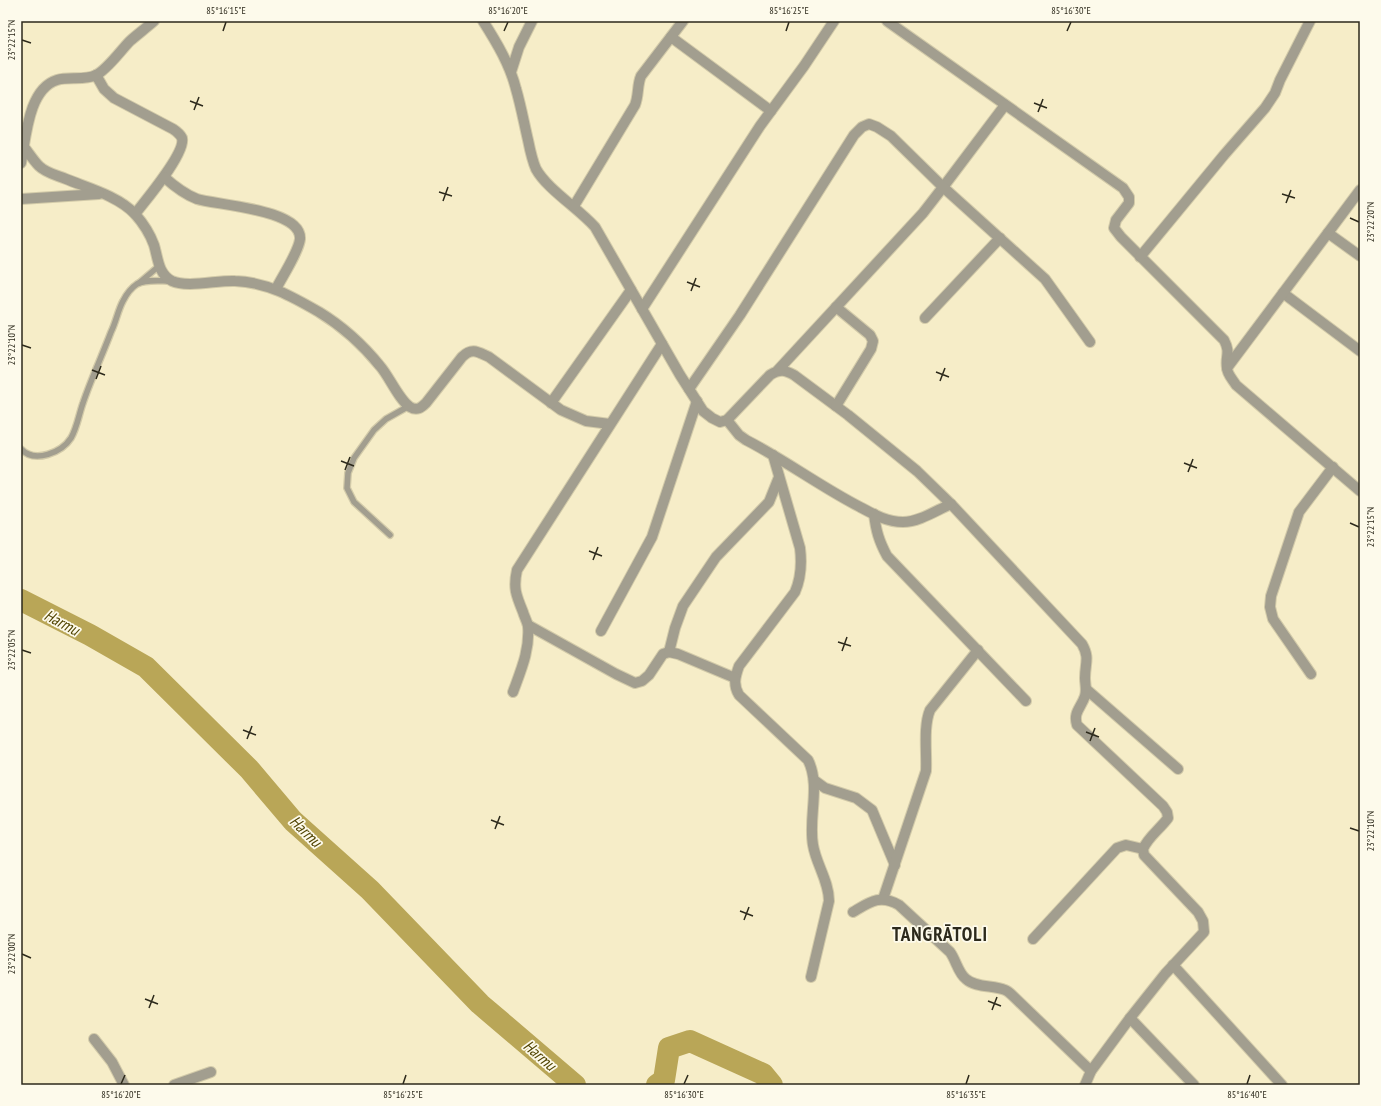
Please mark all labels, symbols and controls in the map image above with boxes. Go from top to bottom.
text: 85°16'15"E [206,4,246,17]
text: 85°16'20"E [488,4,528,17]
text: 85°16'25"E [769,4,809,17]
text: 85°16'30"E [1051,4,1091,17]
text: 23°22'15"N [5,20,18,60]
text: 23°22'20"N [1364,202,1377,242]
text: 23°22'10"N [5,325,18,365]
text: 23°22'15"N [1364,507,1377,547]
water label: Harmu [41,605,84,640]
text: 23°22'05"N [5,630,18,670]
water label: Harmu [286,811,327,852]
text: 23°22'10"N [1364,811,1377,851]
district label: TANGRĀTOLI [892,922,988,946]
text: 23°22'00"N [5,934,18,974]
water label: Harmu [520,1035,561,1075]
text: 85°16'20"E [101,1088,141,1101]
text: 85°16'25"E [383,1088,423,1101]
text: 85°16'30"E [664,1088,704,1101]
text: 85°16'35"E [946,1088,986,1101]
text: 85°16'40"E [1227,1088,1267,1101]

